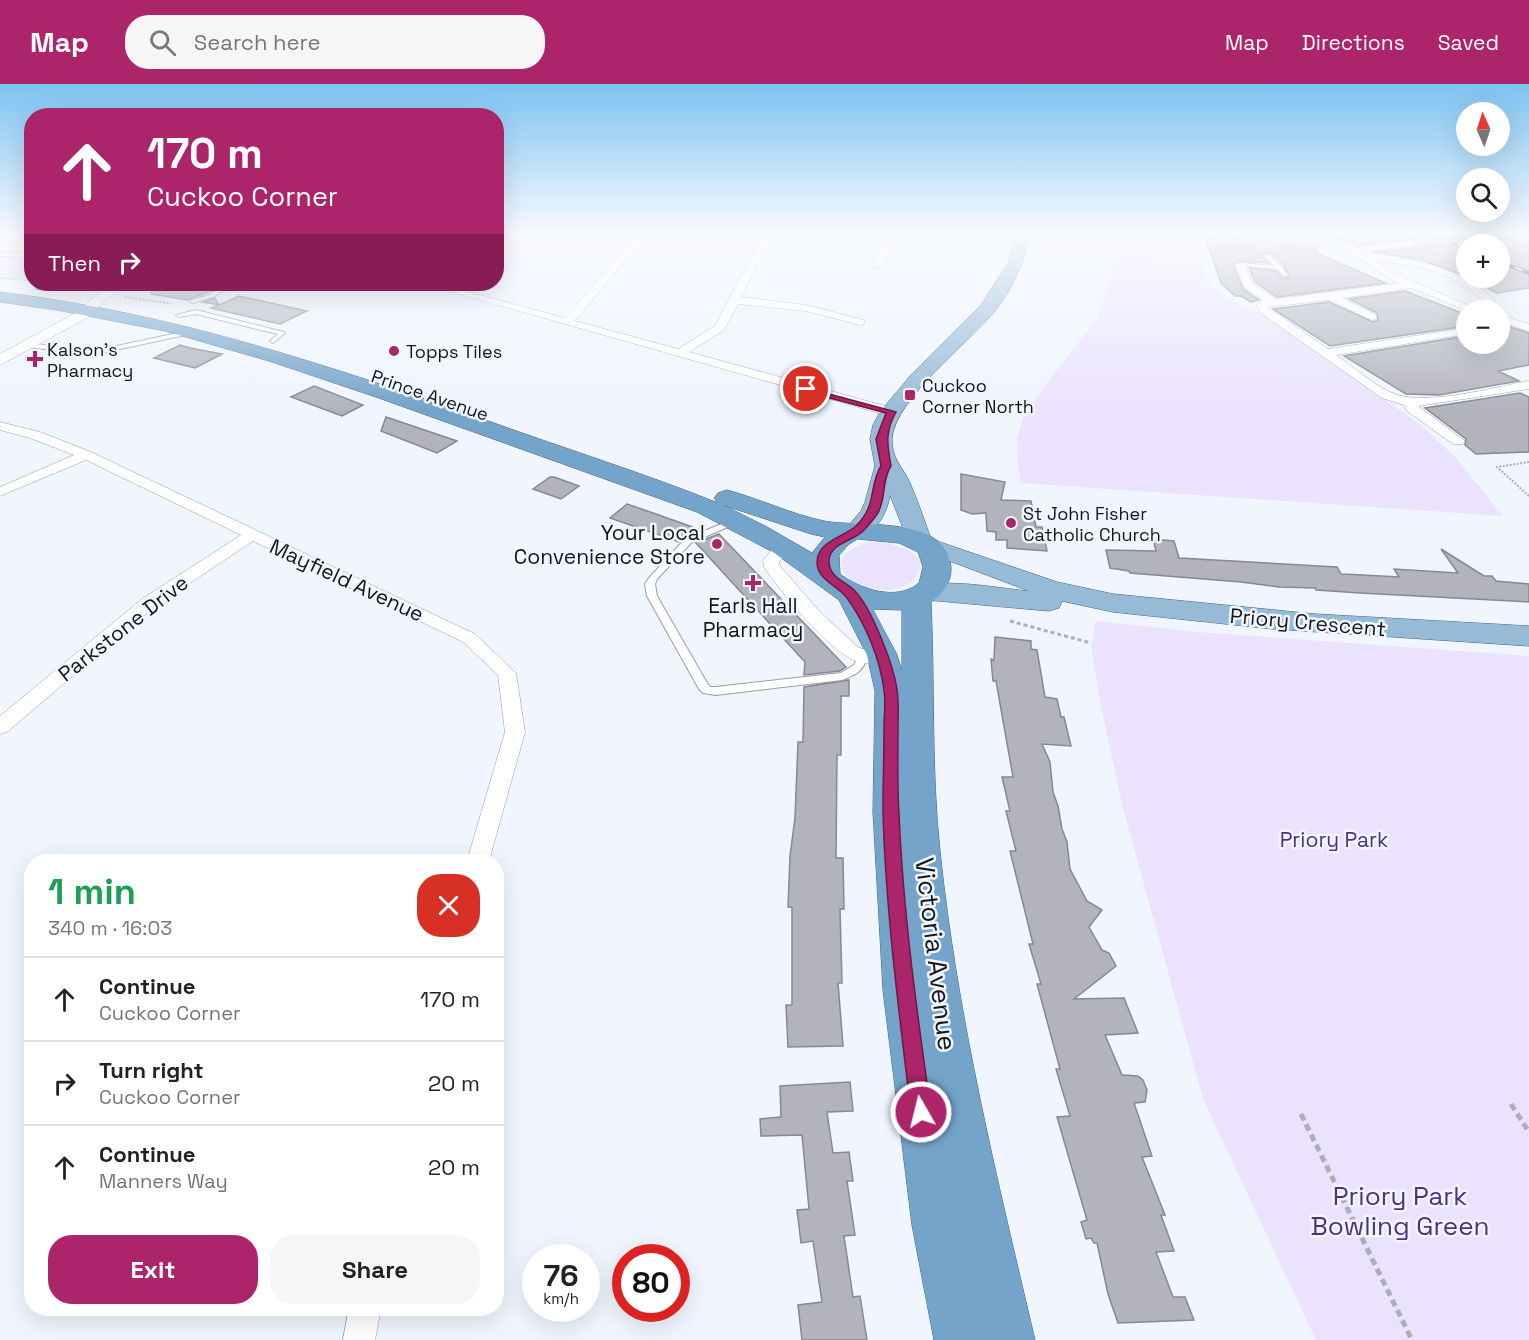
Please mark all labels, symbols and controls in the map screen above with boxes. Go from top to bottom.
search box [125,15,545,69]
text: Map [30,24,89,60]
icon: search [146,26,179,59]
text: Search here [194,28,321,56]
text: Map [1225,29,1269,56]
text: Directions [1302,29,1405,56]
text: Saved [1438,29,1499,56]
north arrow [1456,102,1510,156]
map controls [1456,102,1510,354]
text: 170 m [147,127,263,180]
icon: ahead [48,132,126,210]
button: search [1456,168,1510,222]
text: Cuckoo Corner [147,179,338,214]
button: + [1456,234,1510,288]
icon: right [113,246,146,279]
text: Then [48,249,101,277]
button: − [1456,300,1510,354]
place label: Kalson's Pharmacy [47,338,133,382]
place label: Topps Tiles [406,340,502,363]
marker: Topps Tiles [387,344,401,358]
marker: Kalson's Pharmacy [28,352,42,366]
pin [780,363,831,414]
street label: Prince Avenue [368,364,492,426]
icon: arrive [789,372,822,405]
place label: Cuckoo Corner North [922,374,1034,418]
marker: Cuckoo Corner North [903,388,917,402]
place label: St John Fisher Catholic Church [1023,502,1161,546]
marker: St John Fisher Catholic Church [1004,516,1018,530]
place label: Your Local Convenience Store [514,519,705,570]
street label: Mayfield Avenue [266,532,428,628]
marker: Your Local Convenience Store [710,537,724,551]
street label: Parkstone Drive [53,569,193,687]
marker: Earls Hall Pharmacy [746,576,760,590]
place label: Earls Hall Pharmacy [703,592,803,643]
street label: Priory Crescent [1229,602,1387,642]
park label: Priory Park [1280,826,1388,853]
street label: Victoria Avenue [907,855,965,1053]
text: 1 min [48,869,136,915]
button: close [417,874,480,937]
text: 340 m · 16:03 [48,915,172,941]
text: Continue [99,972,195,1000]
icon: ahead [48,983,81,1016]
text: 170 m [420,985,480,1013]
text: Cuckoo Corner [99,1000,241,1026]
text: Turn right [99,1056,204,1084]
icon: right [48,1067,81,1100]
text: 20 m [428,1069,480,1097]
position arrow [889,1080,953,1144]
text: Cuckoo Corner [99,1084,241,1110]
text: Continue [99,1140,195,1168]
icon: ahead [48,1151,81,1184]
text: 20 m [428,1153,480,1181]
text: Manners Way [99,1168,228,1194]
park label: Priory Park Bowling Green [1310,1179,1490,1243]
button: Exit [48,1235,258,1304]
button: Share [270,1235,480,1304]
speed limit sign: 80 [612,1244,690,1322]
text: 76 [543,1256,579,1295]
text: km/h [543,1289,579,1308]

